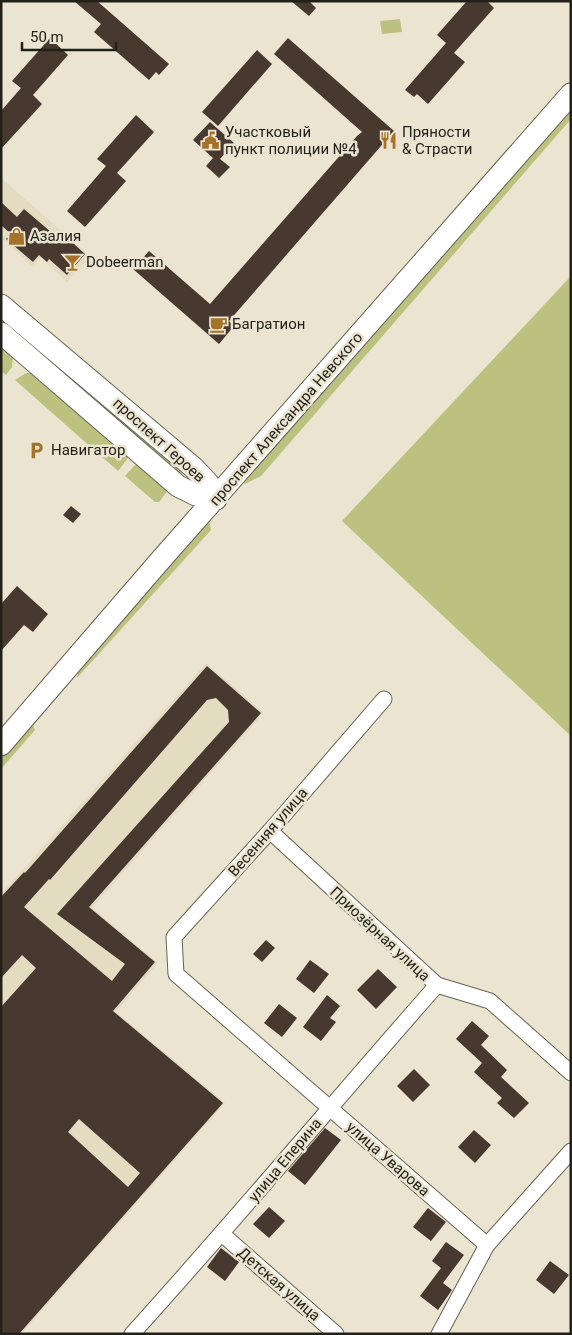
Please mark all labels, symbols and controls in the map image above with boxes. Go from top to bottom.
scale bar [22,20,116,52]
text: 50 m [30,28,64,46]
place label: Участковый пункт полиции №4 [225,123,357,158]
place label: Пряности & Страсти [402,123,472,158]
public building icon: Участковый пункт полиции №4 [201,131,221,151]
restaurant icon: Пряности & Страсти [378,131,398,151]
shop icon: Азалия [6,226,26,246]
place label: Азалия [30,227,81,245]
bar icon: Dobeerman [62,252,82,272]
place label: Dobeerman [86,253,163,271]
cafe icon: Багратион [208,314,228,334]
place label: Багратион [232,315,305,333]
street label: проспект Александра Невского [206,329,366,509]
street label: проспект Героев [109,394,209,486]
parking icon: Навигатор [27,440,47,460]
place label: Навигатор [51,441,125,459]
street label: Весенняя улица [225,784,311,880]
street label: Приозёрная улица [326,883,434,985]
street label: улица Еперина [245,1114,325,1206]
street label: улица Уварова [343,1118,433,1200]
street label: Детская улица [234,1243,324,1325]

